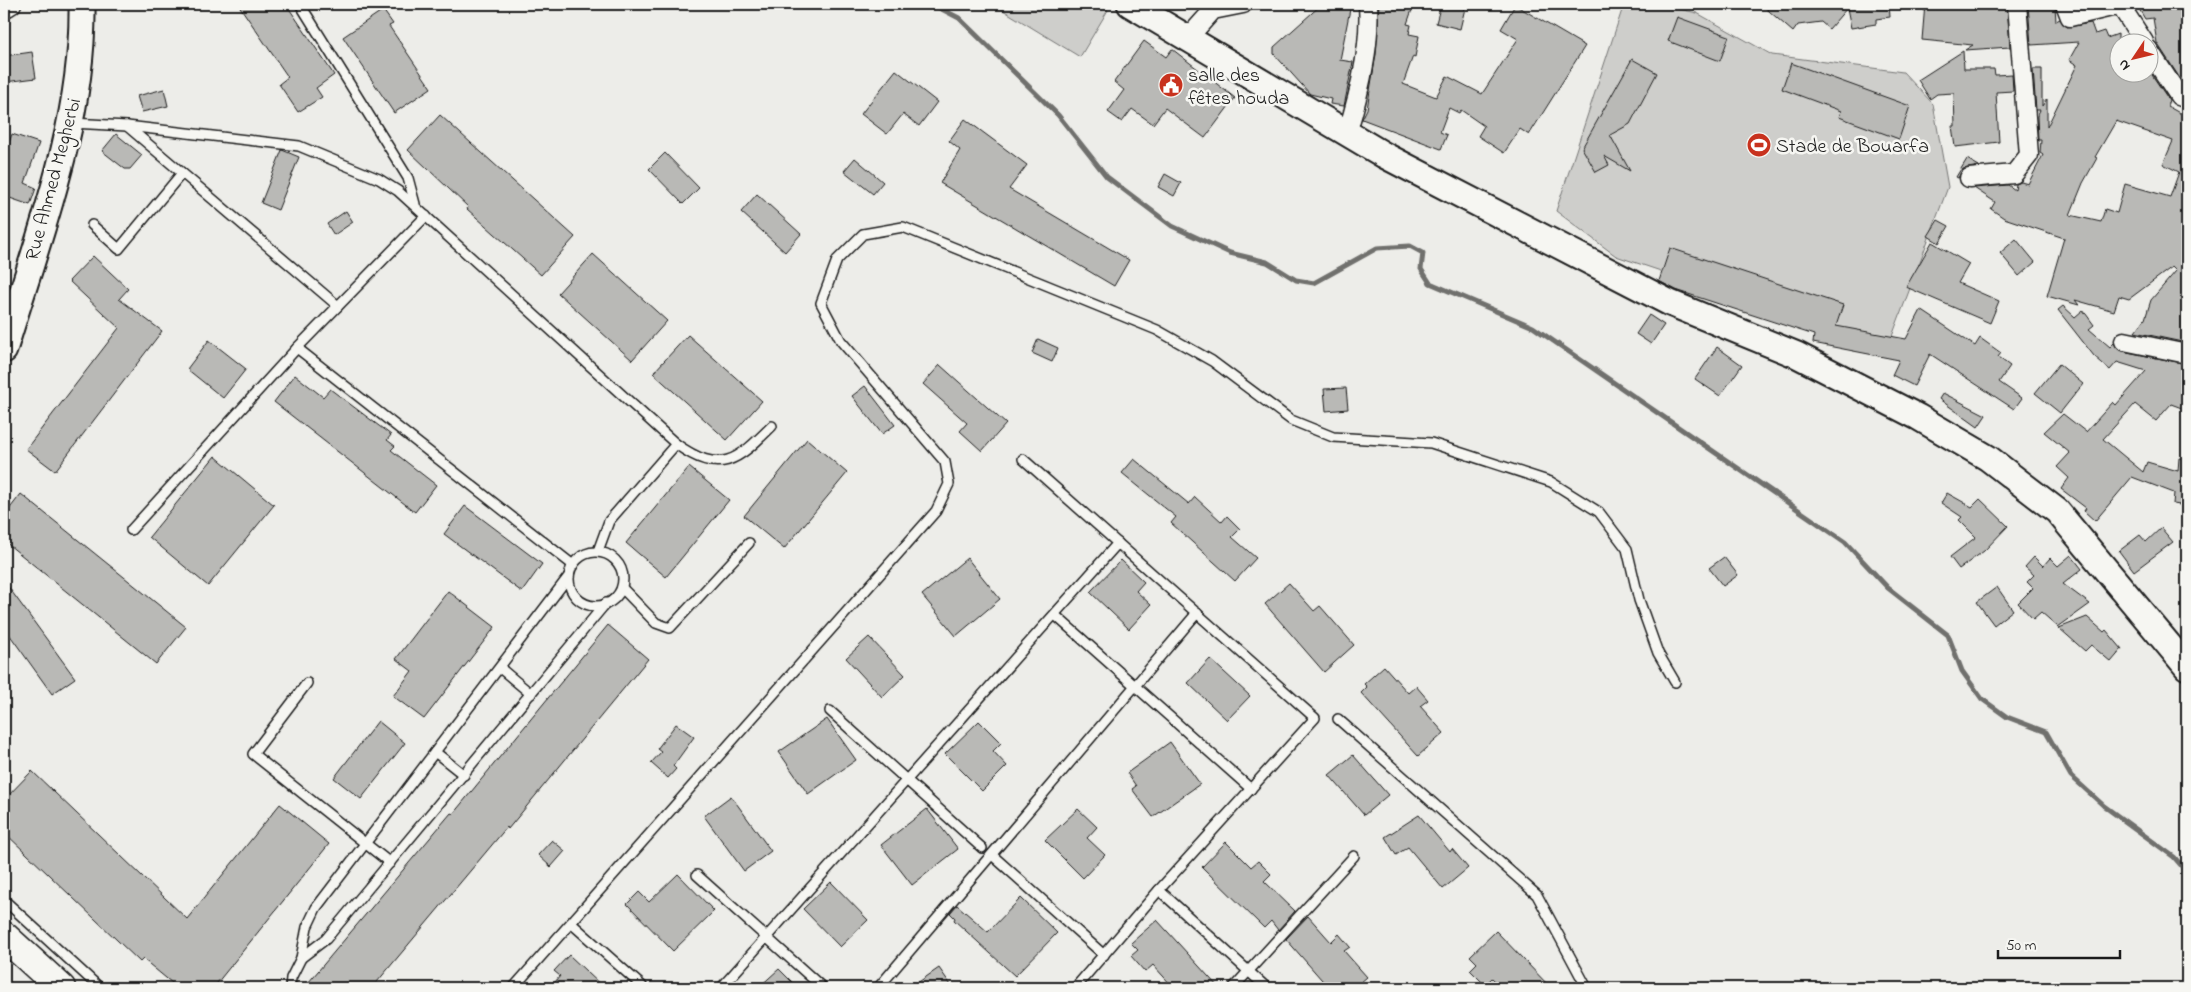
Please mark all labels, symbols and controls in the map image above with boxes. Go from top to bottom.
north arrow [2108,32,2158,82]
text: N [2113,55,2136,74]
place label: salle des fêtes houda [1188,62,1289,114]
public building icon: salle des fêtes houda [1158,72,1184,98]
street label: Rue Ahmed Megherbi [19,95,91,264]
sports icon: Stade de Bouarfa [1746,132,1772,158]
place label: Stade de Bouarfa [1776,133,1929,162]
scale bar [1998,927,2121,959]
text: 50 m [2006,935,2037,957]

